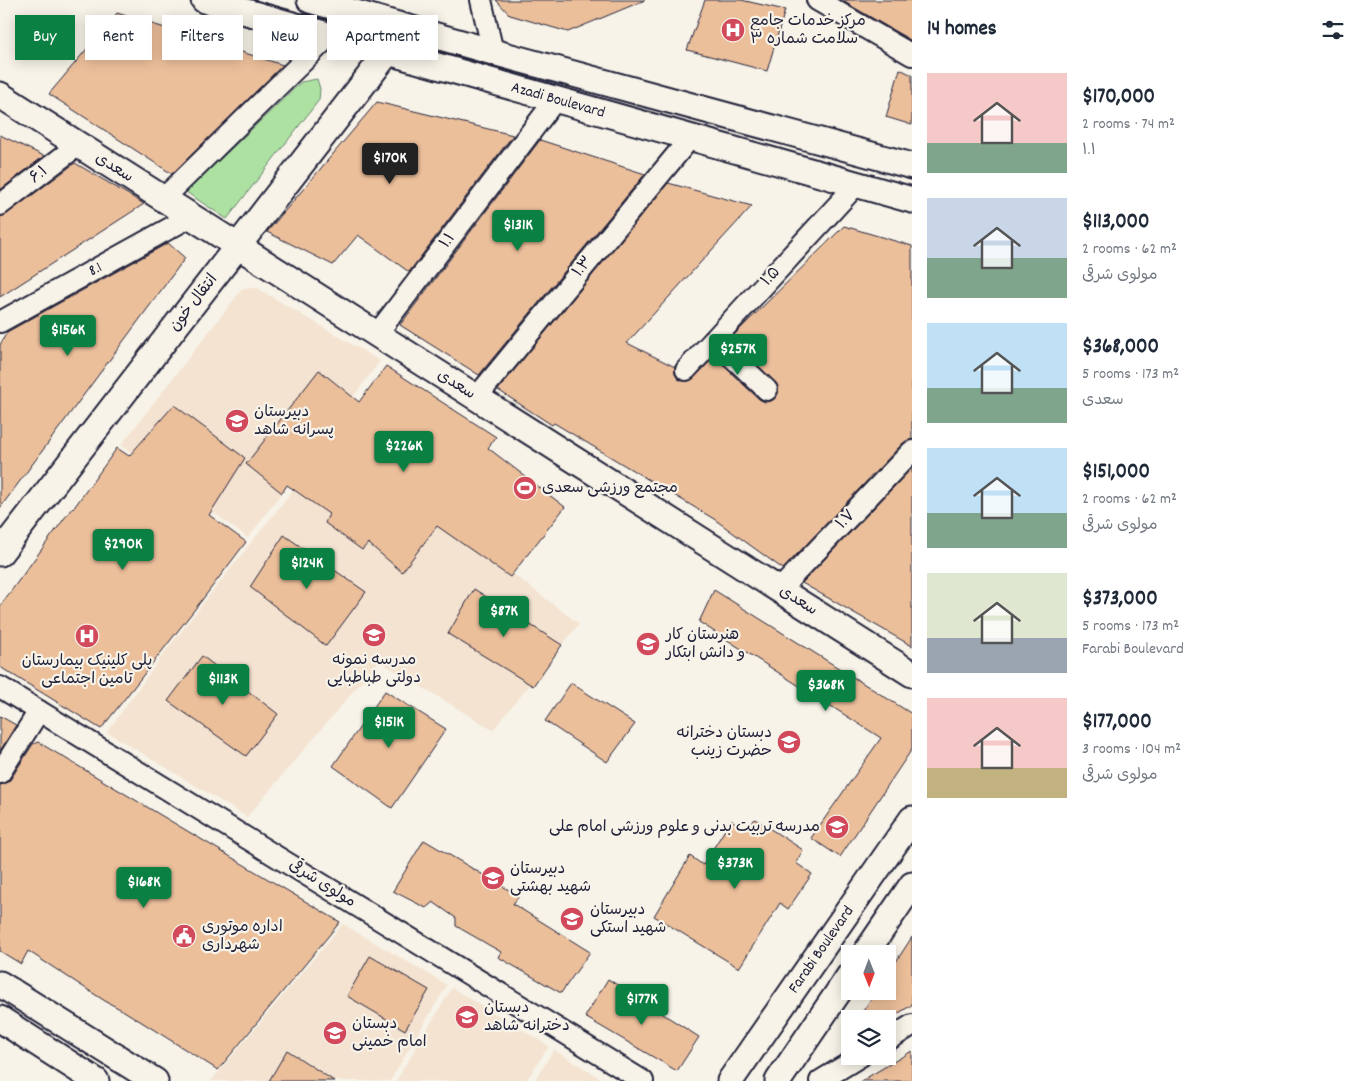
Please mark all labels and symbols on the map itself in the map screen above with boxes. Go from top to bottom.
place label: مرکز خدمات جامع سلامت شماره ۳ [750,10,866,51]
hospital icon: مرکز خدمات جامع سلامت شماره ۳ [720,17,746,43]
street label: Azadi Boulevard [509,76,608,124]
pin: $170K [355,142,425,185]
street label: سعدی [90,147,138,189]
street label: ۶.۱ [25,160,53,190]
pin: $131K [483,210,553,252]
street label: ۱.۱ [435,228,461,254]
street label: ۱.۳ [567,251,599,283]
street label: 8.1 [84,256,106,282]
street label: ۱.۵ [756,262,786,292]
street label: انتقال خون [164,269,224,337]
pin: $156K [33,314,103,357]
pin: $257K [703,334,773,376]
street label: سعدی [432,364,480,406]
place label: دبیرستان پسرانه شاهد [254,401,334,442]
school or university icon: دبیرستان پسرانه شاهد [224,408,250,434]
pin: $226K [369,430,439,473]
sports icon: مجتمع ورزشی سعدی [512,475,538,501]
place label: مجتمع ورزشی سعدی [542,477,678,500]
street label: ۱.۷ [831,505,861,535]
pin: $290K [88,528,158,571]
pin: $124K [272,548,342,590]
street label: سعدی [774,580,822,622]
pin: $87K [474,596,534,638]
school or university icon: مدرسه نمونه دولتی طباطبایی [361,622,387,648]
hospital icon: پلی کلینیک بیمارستان تامین اجتماعی [74,623,100,649]
place label: هنرستان کار و دانش ابتکار [664,624,745,665]
school or university icon: هنرستان کار و دانش ابتکار [635,631,661,657]
place label: مدرسه نمونه دولتی طباطبایی [327,649,421,690]
place label: پلی کلینیک بیمارستان تامین اجتماعی [22,650,152,691]
pin: $113K [188,664,258,706]
pin: $368K [791,670,861,712]
pin: $151K [354,706,424,749]
place label: دبستان دخترانه حضرت زینب [676,722,772,763]
school or university icon: دبستان دخترانه حضرت زینب [776,729,802,755]
school or university icon: مدرسه تربیت بدنی و علوم ورزشی امام علی [824,814,850,840]
place label: مدرسه تربیت بدنی و علوم ورزشی امام علی [549,816,820,839]
pin: $373K [700,848,770,890]
street label: مولوی شرقی [284,853,361,914]
place label: دبیرستان شهید بهشتی [510,858,591,899]
school or university icon: دبیرستان شهید بهشتی [480,865,506,891]
pin: $168K [109,866,179,909]
place label: دبیرستان شهید استکی [590,899,666,940]
street label: Farabi Boulevard [783,901,860,998]
school or university icon: دبیرستان شهید استکی [559,906,585,932]
place label: اداره موتوری شهرداری [202,916,283,957]
public building icon: اداره موتوری شهرداری [171,923,197,949]
north arrow [841,945,896,1000]
pin: $177K [607,984,677,1026]
place label: دبستان دخترانه شاهد [484,997,570,1038]
school or university icon: دبستان دخترانه شاهد [454,1004,480,1030]
place label: دبستان امام خمینی [352,1013,427,1054]
school or university icon: دبستان امام خمینی [322,1020,348,1046]

